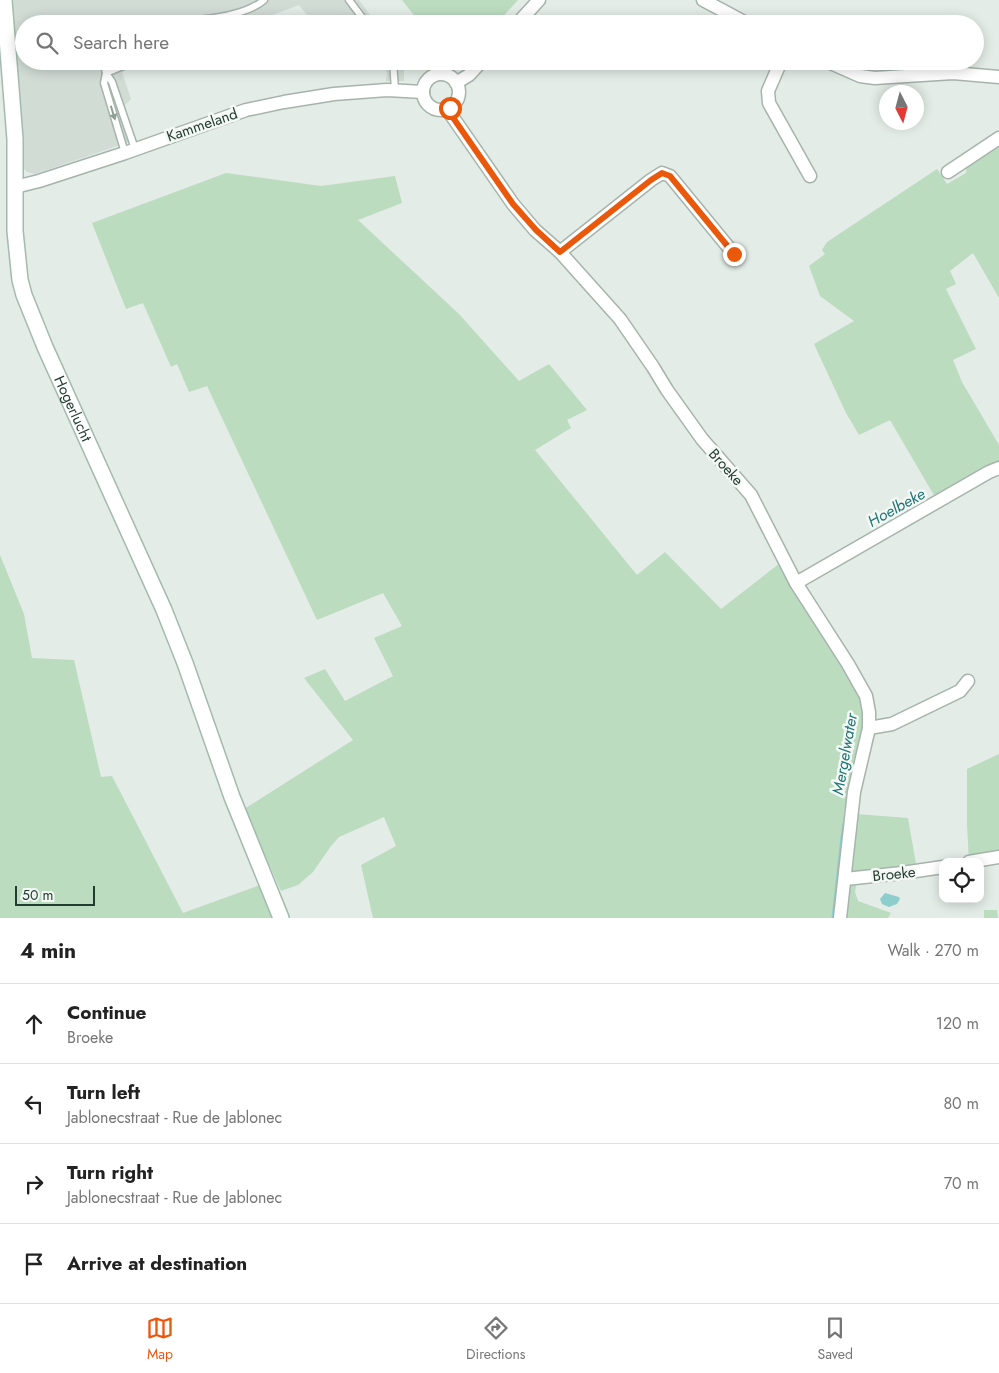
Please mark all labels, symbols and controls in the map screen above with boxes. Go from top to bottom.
search box [15,15,984,70]
icon: search [33,29,61,57]
text: Search here [73,29,169,56]
north arrow [879,85,924,130]
route start [439,97,462,120]
street label: Kammeland [163,103,241,147]
one-way arrow [109,106,117,121]
route end [723,243,746,266]
street label: Hogerlucht [48,372,98,446]
street label: Broeke [703,444,749,491]
water label: Hoelbeke [863,482,929,533]
water label: Mergelwater [826,710,863,797]
map controls [939,858,984,903]
button: locate [939,858,984,903]
street label: Broeke [871,861,917,887]
scale bar [15,883,95,906]
text: 50 m [22,885,53,905]
text: 4 min [20,936,76,966]
text: Walk · 270 m [888,939,979,962]
text: Continue [67,999,146,1026]
icon: ahead [20,1010,48,1038]
text: 120 m [936,1012,979,1035]
text: Broeke [67,1026,113,1049]
text: Turn left [67,1079,140,1106]
icon: left [20,1090,48,1118]
text: 80 m [943,1092,979,1115]
text: Jablonecstraat - Rue de Jablonec [67,1106,282,1129]
text: Turn right [67,1159,153,1186]
icon: right [20,1170,48,1198]
text: 70 m [944,1172,979,1195]
text: Jablonecstraat - Rue de Jablonec [67,1186,282,1209]
icon: arrive [20,1250,48,1278]
text: Arrive at destination [67,1250,247,1277]
tab: Map [146,1314,174,1364]
tab: Directions [466,1314,525,1364]
tab: Saved [817,1314,853,1364]

